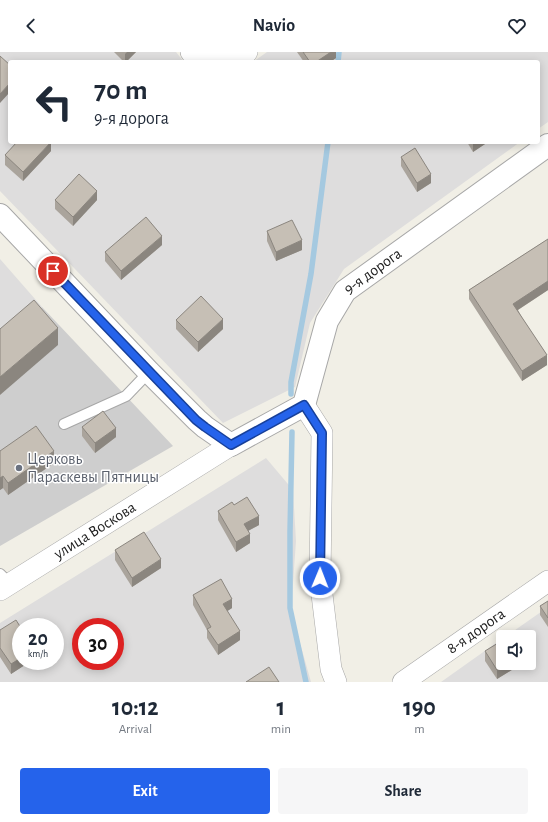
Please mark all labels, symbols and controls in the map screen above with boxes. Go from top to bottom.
icon: back [20,15,42,37]
icon: heart [506,15,528,37]
text: Navio [253,17,295,35]
icon: left [28,76,80,128]
text: 70 m [94,77,148,105]
text: 9-я дорога [94,110,169,128]
street label: 9-я дорога [341,245,404,297]
pin [36,254,70,288]
icon: arrive [42,260,64,282]
place label: Церковь Параскевы Пятницы [27,451,159,485]
marker: Церковь Параскевы Пятницы [14,463,24,473]
street label: улица Воскова [50,499,139,563]
position arrow [299,557,341,599]
street label: 8-я дорога [444,605,508,657]
speed limit sign: 30 [72,618,124,670]
text: 20 [28,629,48,649]
map controls [496,630,536,670]
button: sound [496,630,536,670]
text: km/h [28,649,48,659]
text: 10:12 [112,696,159,720]
text: 1 [277,696,285,720]
text: 190 [403,696,436,720]
text: Arrival [119,723,152,736]
text: min [271,723,291,736]
text: m [414,723,425,736]
button: Exit [20,768,270,814]
button: Share [278,768,528,814]

